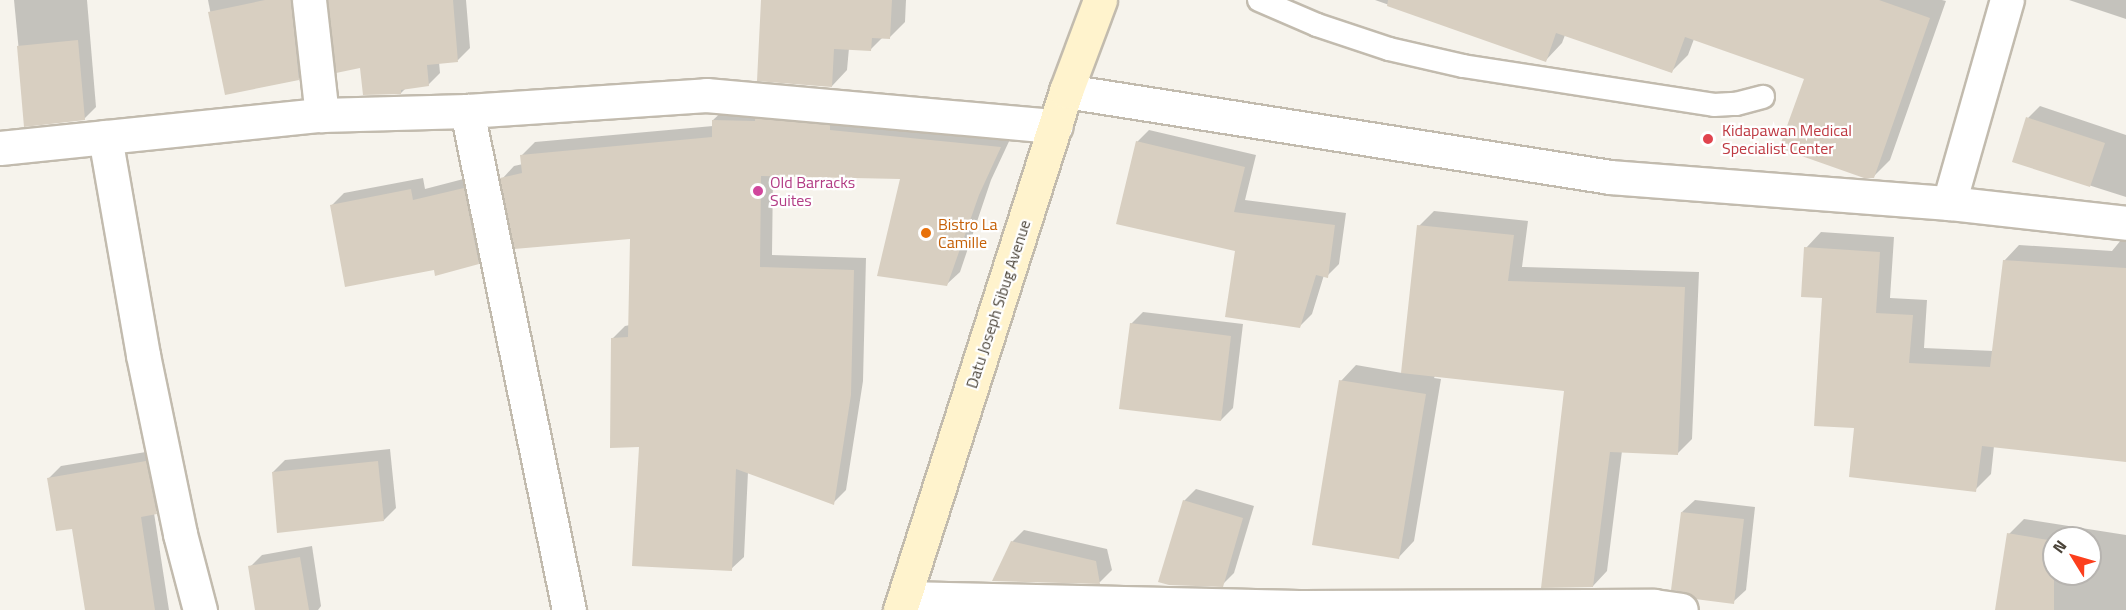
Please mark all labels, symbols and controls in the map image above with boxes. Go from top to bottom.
place label: Kidapawan Medical Specialist Center [1722,120,1852,158]
marker: Kidapawan Medical Specialist Center [1699,130,1717,148]
place label: Old Barracks Suites [770,172,855,210]
marker: Old Barracks Suites [751,184,765,198]
place label: Bistro La Camille [938,214,997,252]
street label: Datu Joseph Sibug Avenue [962,217,1034,391]
marker: Bistro La Camille [919,226,933,240]
north arrow [2042,526,2102,586]
text: N [2046,535,2072,558]

